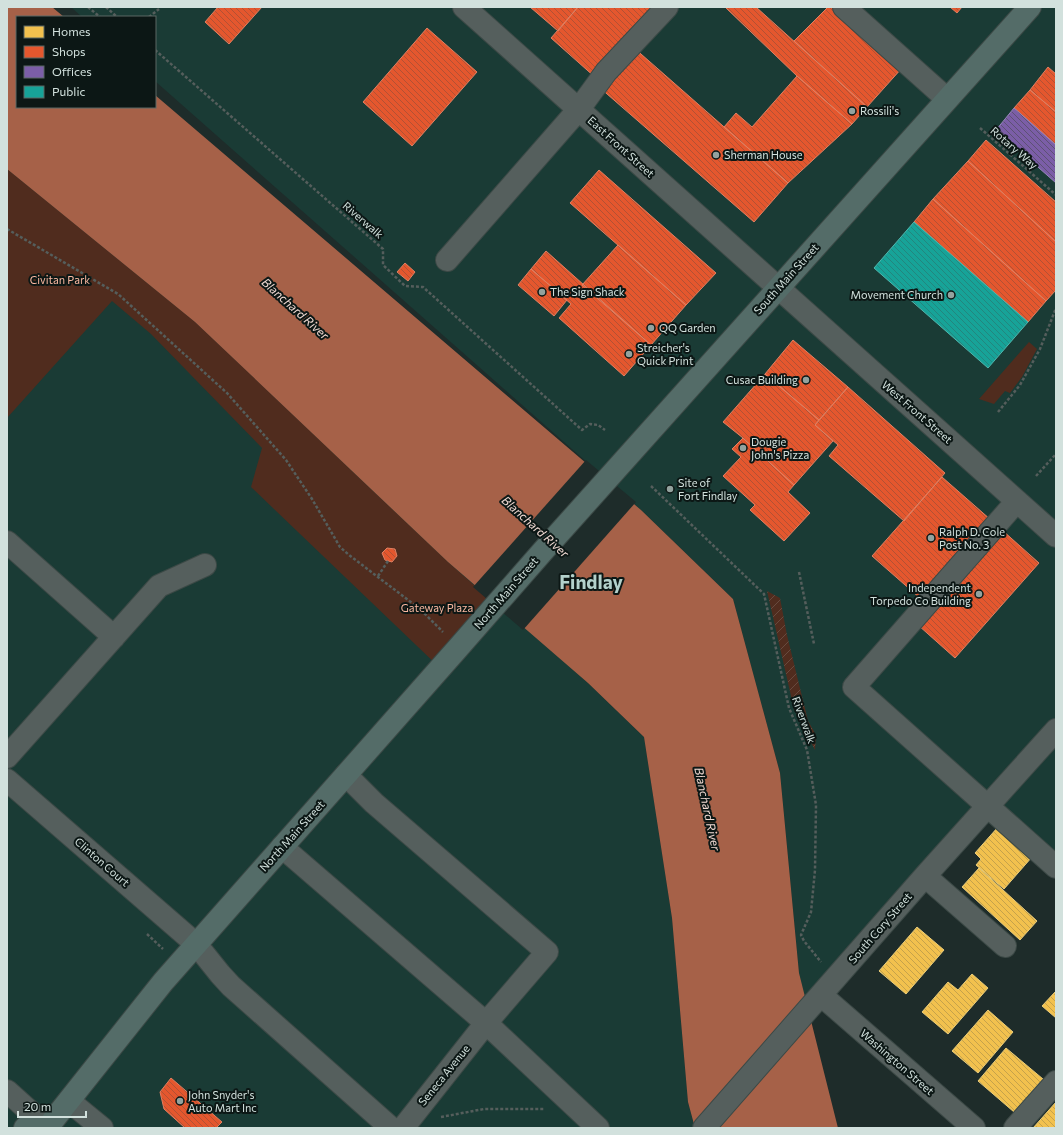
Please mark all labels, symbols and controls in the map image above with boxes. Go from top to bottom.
legend [16,16,156,108]
text: Homes [52,24,90,38]
text: Shops [52,44,86,58]
text: Offices [52,64,92,78]
text: Public [52,84,85,98]
place label: Rossili's [860,104,899,117]
marker: Rossili's [847,106,857,116]
street label: East Front Street [585,113,658,180]
street label: Rotary Way [988,124,1041,172]
place label: Sherman House [724,148,803,161]
marker: Sherman House [711,150,721,160]
street label: Riverwalk [341,199,386,241]
street label: South Main Street [750,240,821,317]
park label: Civitan Park [30,273,90,286]
water label: Blanchard River [259,275,333,343]
place label: The Sign Shack [550,285,625,298]
marker: The Sign Shack [537,287,547,297]
place label: Movement Church [851,288,943,301]
marker: Movement Church [946,290,956,300]
place label: QQ Garden [659,321,716,334]
marker: QQ Garden [646,323,656,333]
place label: Streicher's Quick Print [637,341,694,367]
marker: Streicher's Quick Print [624,349,634,359]
place label: Cusac Building [726,373,798,386]
marker: Cusac Building [801,375,811,385]
street label: West Front Street [880,378,955,446]
place label: Dougie John's Pizza [751,435,809,462]
marker: Dougie John's Pizza [738,443,748,453]
place label: Site of Fort Findlay [678,476,738,502]
marker: Site of Fort Findlay [665,484,675,494]
water label: Blanchard River [499,493,573,561]
place label: Ralph D. Cole Post No. 3 [939,525,1005,551]
marker: Ralph D. Cole Post No. 3 [926,533,936,543]
street label: North Main Street [471,554,541,631]
district label: Findlay [559,570,623,593]
place label: Independent Torpedo Co Building [870,581,971,607]
marker: Independent Torpedo Co Building [974,589,984,599]
park label: Gateway Plaza [401,601,473,614]
street label: Riverwalk [790,695,819,745]
water label: Blanchard River [692,766,724,853]
street label: North Main Street [256,797,327,874]
street label: Clinton Court [72,834,133,889]
street label: South Cory Street [845,889,914,966]
street label: Washington Street [858,1026,937,1097]
street label: Seneca Avenue [415,1042,472,1108]
place label: John Snyder's Auto Mart Inc [188,1088,257,1114]
scale bar [18,1093,86,1119]
marker: John Snyder's Auto Mart Inc [175,1096,185,1106]
text: 20 m [24,1099,51,1113]

